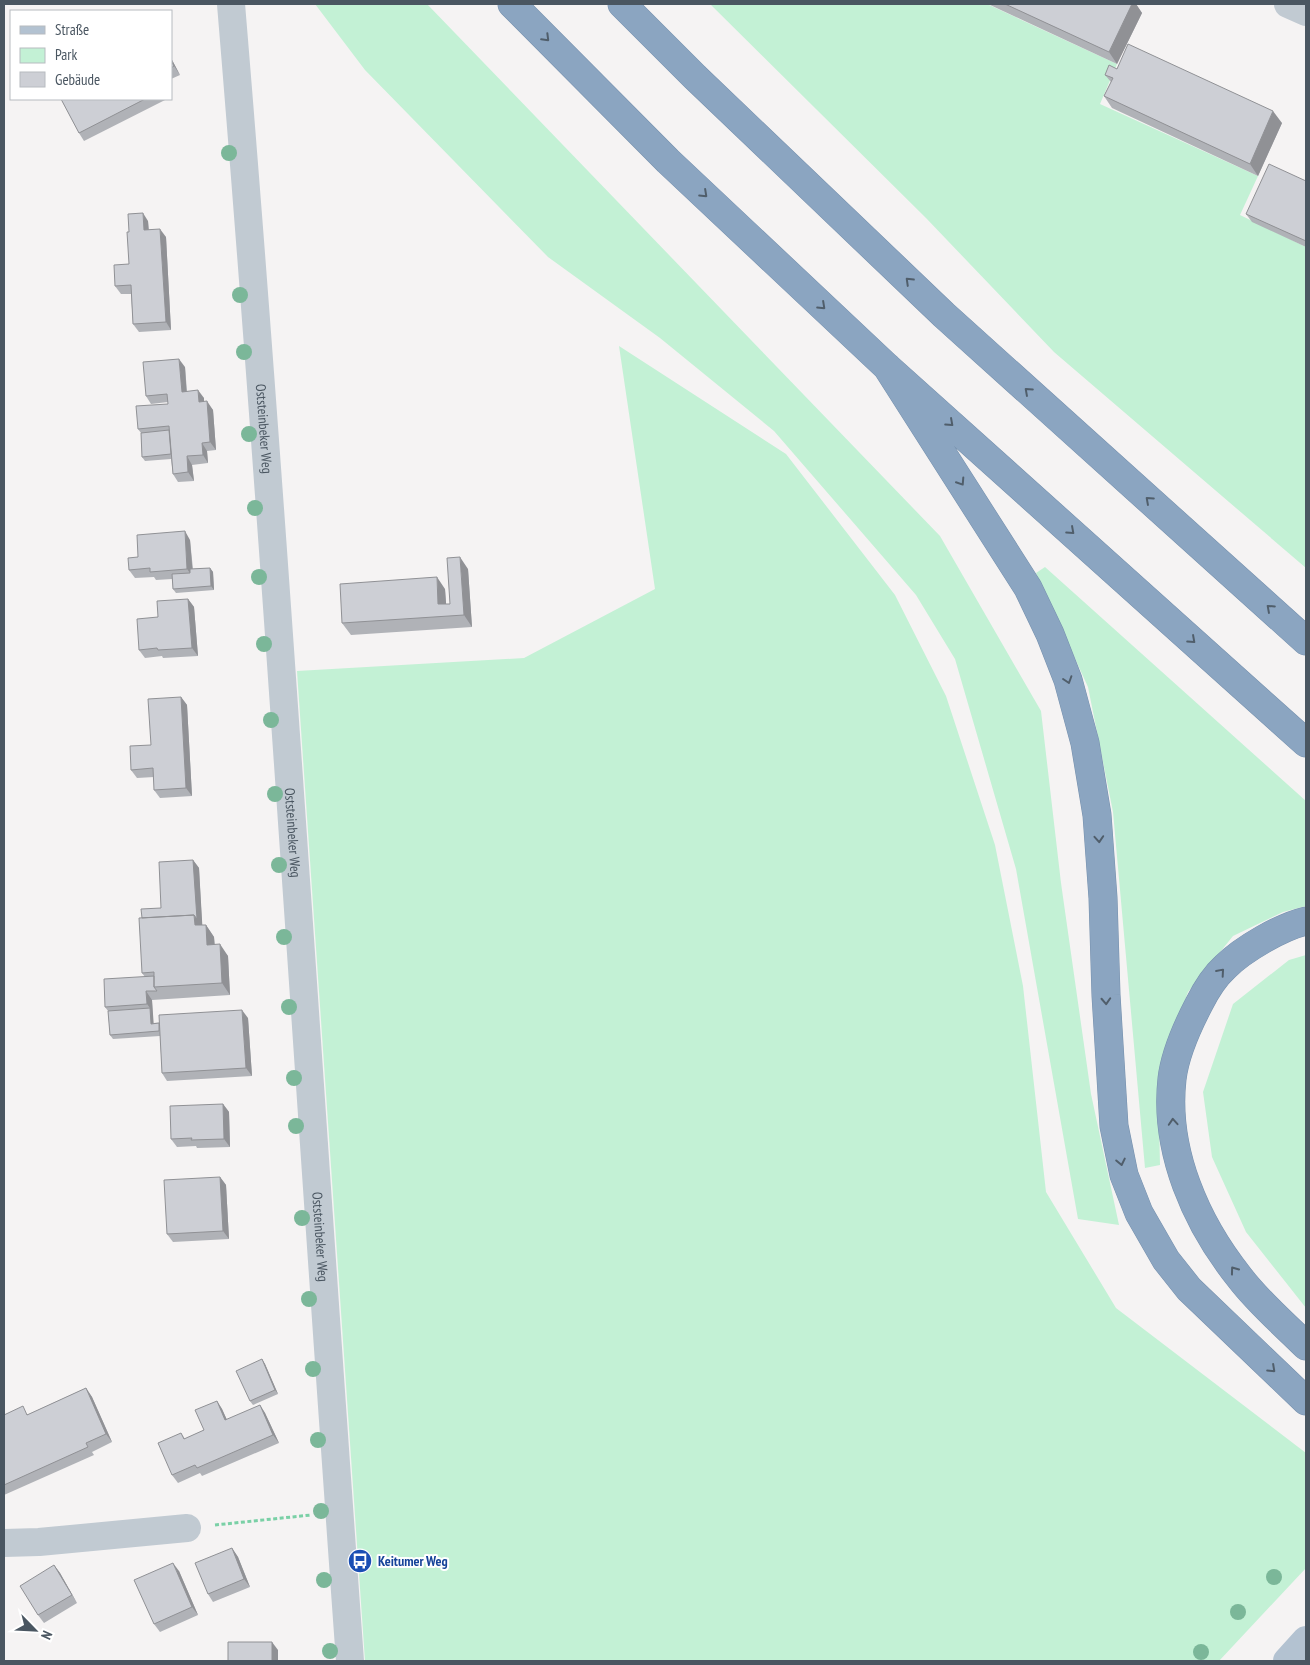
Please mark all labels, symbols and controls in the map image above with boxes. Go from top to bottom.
legend [10,10,172,100]
text: Straße [55,20,89,39]
one-way arrow [540,33,549,42]
text: Park [55,45,77,64]
text: Gebäude [55,70,100,89]
one-way arrow [698,188,707,197]
one-way arrow [905,278,914,287]
one-way arrow [816,300,825,309]
street label: Oststeinbeker Weg [252,383,276,474]
one-way arrow [1024,388,1033,397]
one-way arrow [944,417,953,426]
one-way arrow [954,477,964,486]
one-way arrow [1145,497,1154,506]
one-way arrow [1066,526,1075,535]
one-way arrow [1266,605,1275,614]
one-way arrow [1186,634,1195,643]
one-way arrow [1062,675,1072,683]
street label: Oststeinbeker Weg [281,787,305,878]
one-way arrow [1093,835,1104,843]
one-way arrow [1216,969,1224,978]
one-way arrow [1101,997,1112,1005]
one-way arrow [1167,1118,1178,1126]
one-way arrow [1116,1158,1126,1167]
street label: Oststeinbeker Weg [308,1191,332,1282]
one-way arrow [1231,1267,1239,1276]
one-way arrow [1266,1363,1275,1372]
bus stop icon: Keitumer Weg [347,1548,373,1574]
place label: Keitumer Weg [378,1552,448,1570]
north arrow [10,1605,60,1655]
text: N [37,1628,57,1642]

